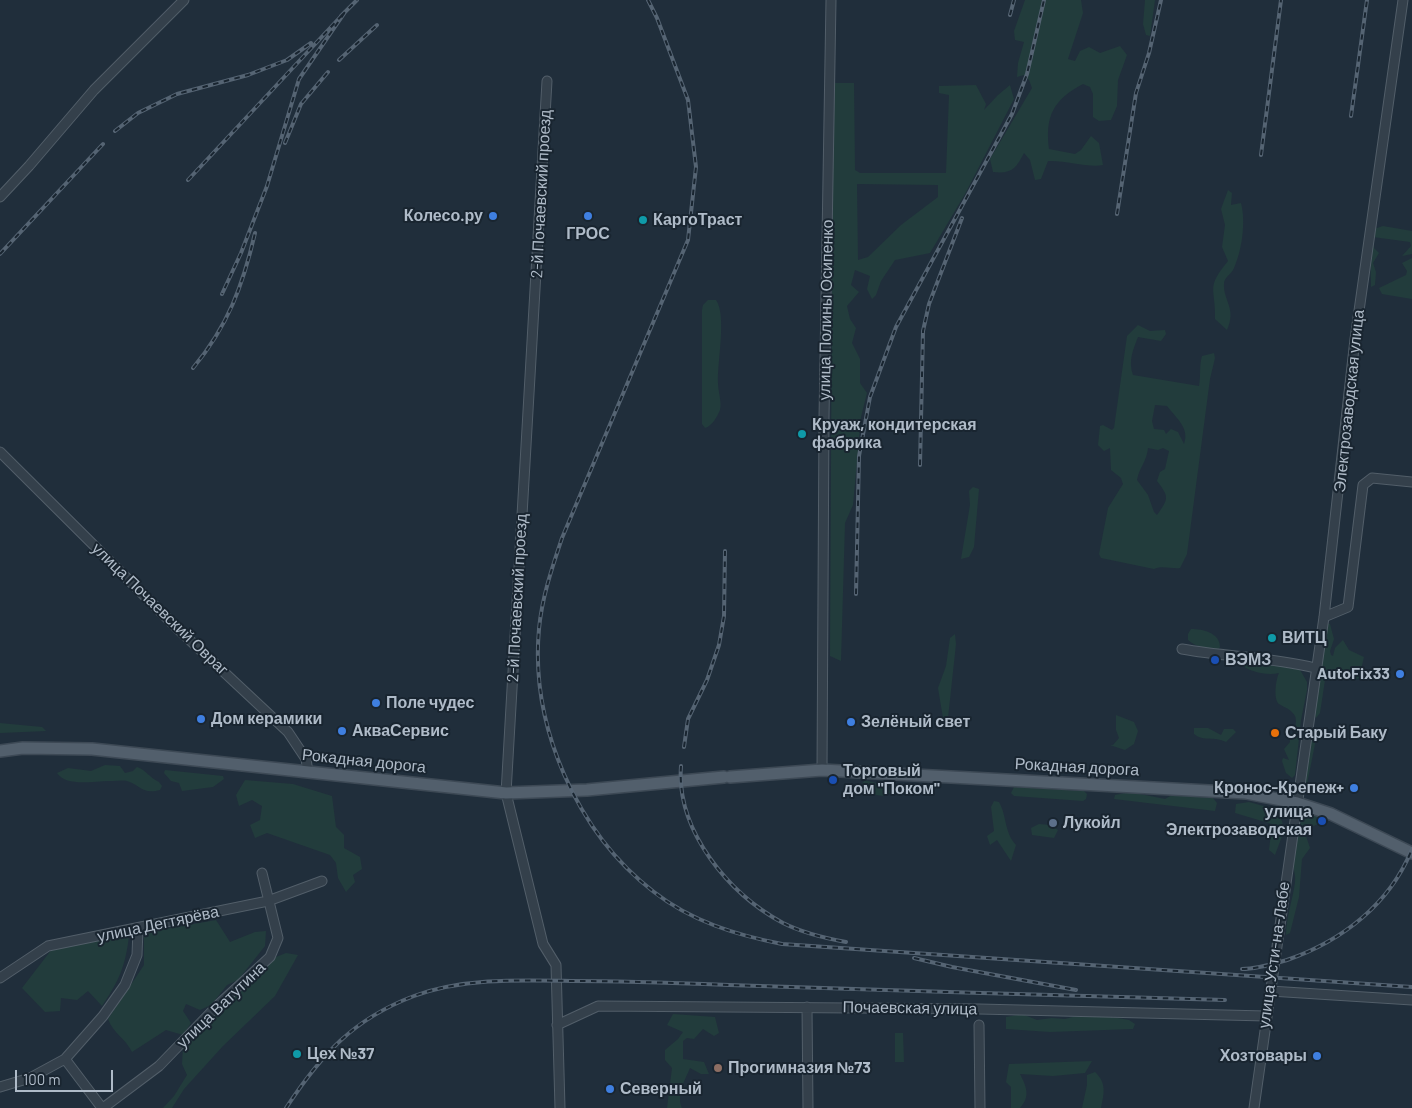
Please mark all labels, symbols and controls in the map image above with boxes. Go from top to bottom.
street label: 2-й Почаевский проезд [527,109,555,279]
place label: Колесо.ру [404,206,483,226]
marker: Колесо.ру [487,210,499,222]
marker: ГРОС [582,210,594,222]
place label: КаргоТраст [653,210,742,230]
marker: КаргоТраст [637,214,649,226]
street label: улица Полины Осипенко [815,219,837,401]
place label: ГРОС [566,224,610,244]
street label: Электрозаводская улица [1330,309,1368,493]
place label: Круаж, кондитерская фабрика [812,415,977,453]
marker: Круаж, кондитерская фабрика [796,428,808,440]
street label: 2-й Почаевский проезд [503,513,531,683]
street label: улица Почаевский Овраг [88,539,232,679]
place label: ВИТЦ [1282,628,1327,648]
marker: ВИТЦ [1266,632,1278,644]
place label: ВЭМЗ [1225,650,1271,670]
marker: ВЭМЗ [1209,654,1221,666]
place label: AutoFix33 [1317,664,1390,684]
marker: AutoFix33 [1394,668,1406,680]
place label: Поле чудес [386,693,474,713]
marker: Поле чудес [370,697,382,709]
place label: Дом керамики [211,709,322,729]
place label: Зелёный свет [861,712,970,732]
marker: Дом керамики [195,713,207,725]
marker: Зелёный свет [845,716,857,728]
place label: АкваСервис [352,721,449,741]
place label: Старый Баку [1285,723,1387,743]
marker: АкваСервис [336,725,348,737]
marker: Старый Баку [1269,727,1281,739]
street label: Рокадная дорога [301,745,427,777]
street label: Рокадная дорога [1014,754,1140,780]
place label: Торговый дом "Поком" [843,761,940,799]
marker: Торговый дом "Поком" [827,774,839,786]
place label: Кронос-Крепеж+ [1214,778,1344,798]
marker: Кронос-Крепеж+ [1348,782,1360,794]
place label: улица Электрозаводская [1166,802,1312,840]
place label: Лукойл [1063,813,1121,833]
marker: улица Электрозаводская [1316,815,1328,827]
marker: Лукойл [1047,817,1059,829]
street label: улица Усти-на-Лабе [1254,880,1294,1030]
street label: улица Дегтярёва [95,902,221,946]
street label: улица Ватутина [173,958,269,1052]
street label: Почаевская улица [843,997,977,1019]
place label: Цех №37 [307,1044,374,1064]
place label: Хозтовары [1220,1046,1307,1066]
marker: Цех №37 [291,1048,303,1060]
marker: Хозтовары [1311,1050,1323,1062]
place label: Прогимназия №73 [728,1058,871,1078]
scale bar [18,1060,115,1092]
marker: Прогимназия №73 [712,1062,724,1074]
text: 100 m [23,1070,61,1088]
place label: Северный [620,1079,702,1099]
marker: Северный [604,1083,616,1095]

